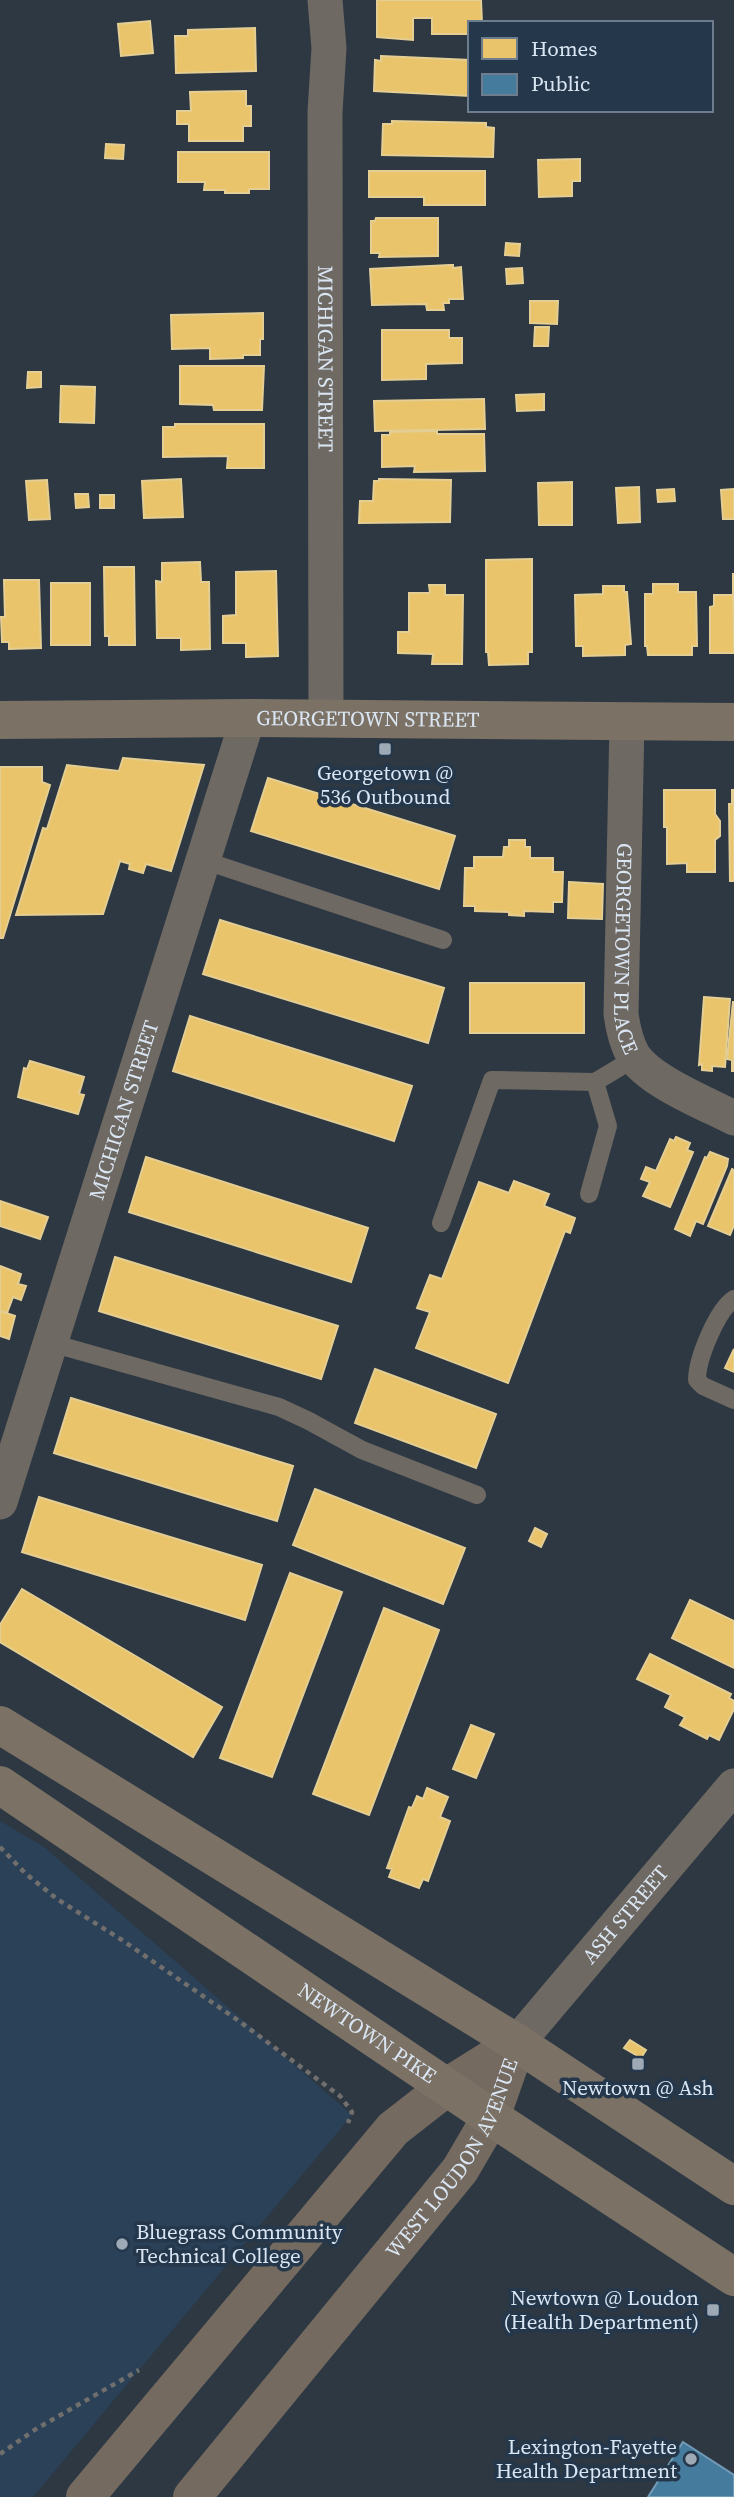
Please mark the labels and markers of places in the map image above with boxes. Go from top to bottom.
marker: Georgetown @ 536 Outbound [377,741,393,757]
place label: Georgetown @ 536 Outbound [317,758,453,811]
marker: Newtown @ Ash [630,2056,646,2072]
place label: Newtown @ Ash [562,2073,714,2102]
place label: Bluegrass Community Technical College [136,2217,343,2270]
marker: Bluegrass Community Technical College [114,2236,130,2252]
place label: Newtown @ Loudon (Health Department) [503,2283,699,2336]
marker: Newtown @ Loudon (Health Department) [705,2302,721,2318]
place label: Lexington-Fayette Health Department [496,2432,677,2485]
marker: Lexington-Fayette Health Department [683,2451,699,2467]

